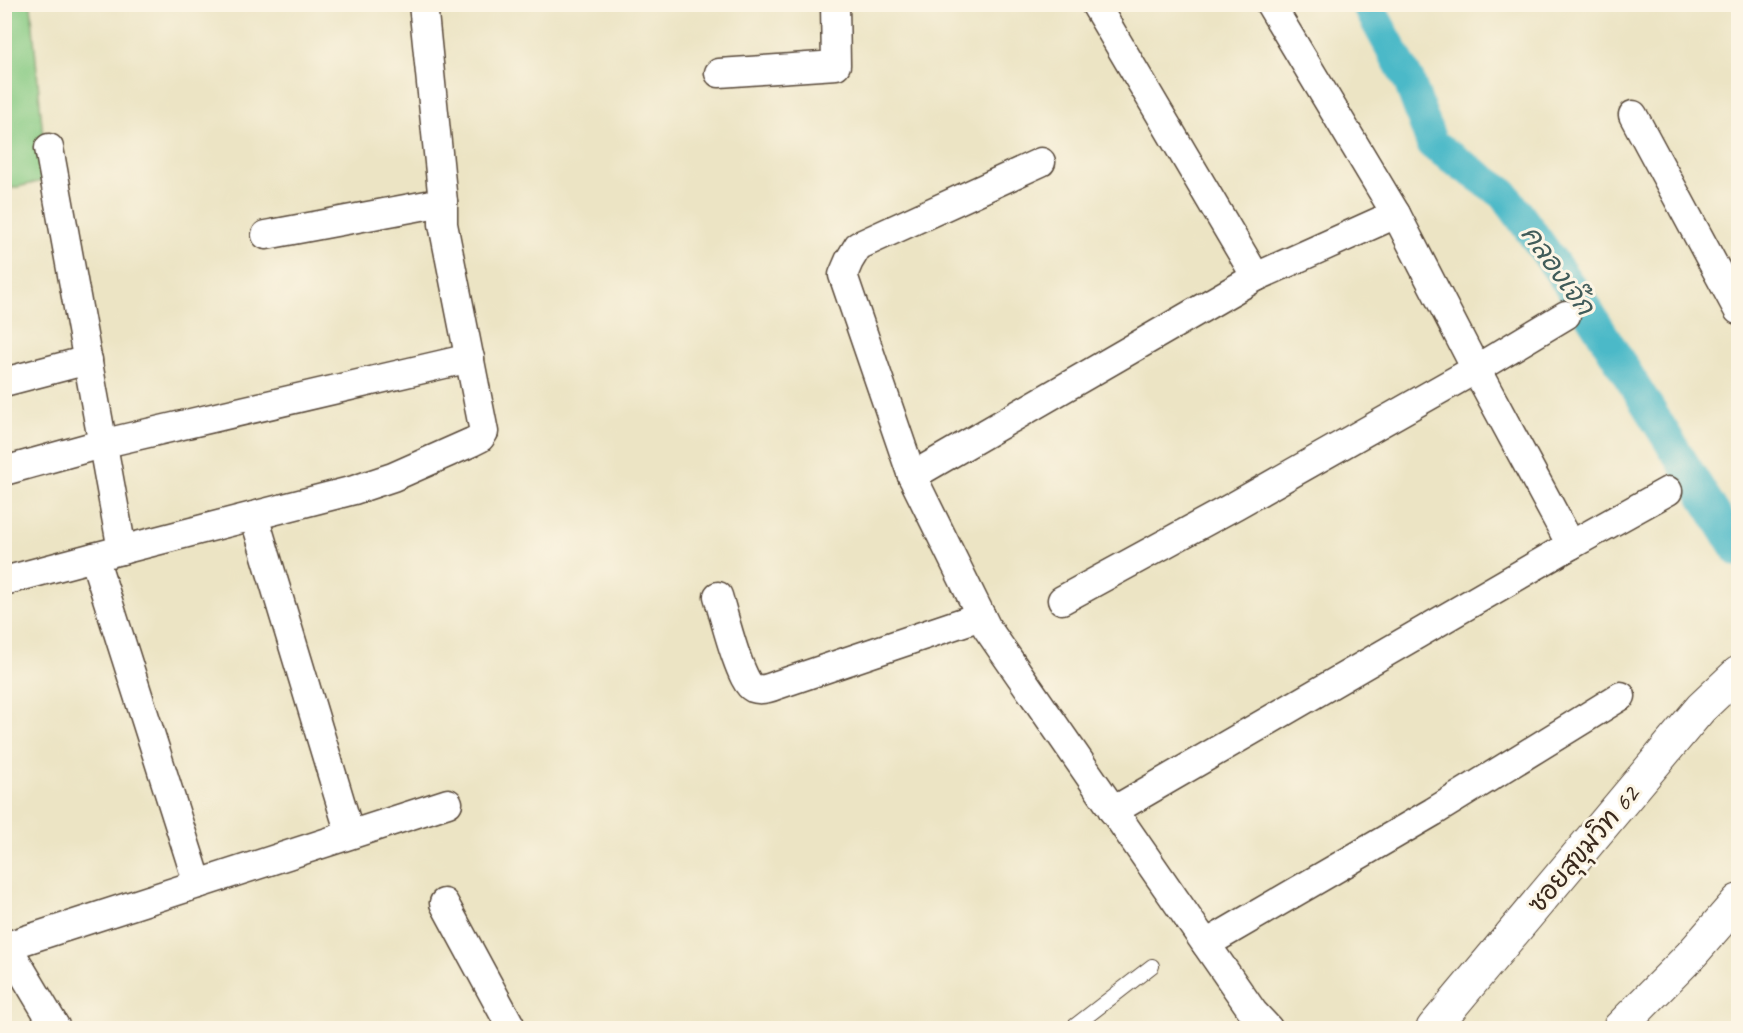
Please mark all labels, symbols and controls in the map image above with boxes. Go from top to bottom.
water label: คลองเจ๊ก [1514,218,1603,323]
street label: ซอยสุขุมวิท 62 [1521,777,1649,921]

